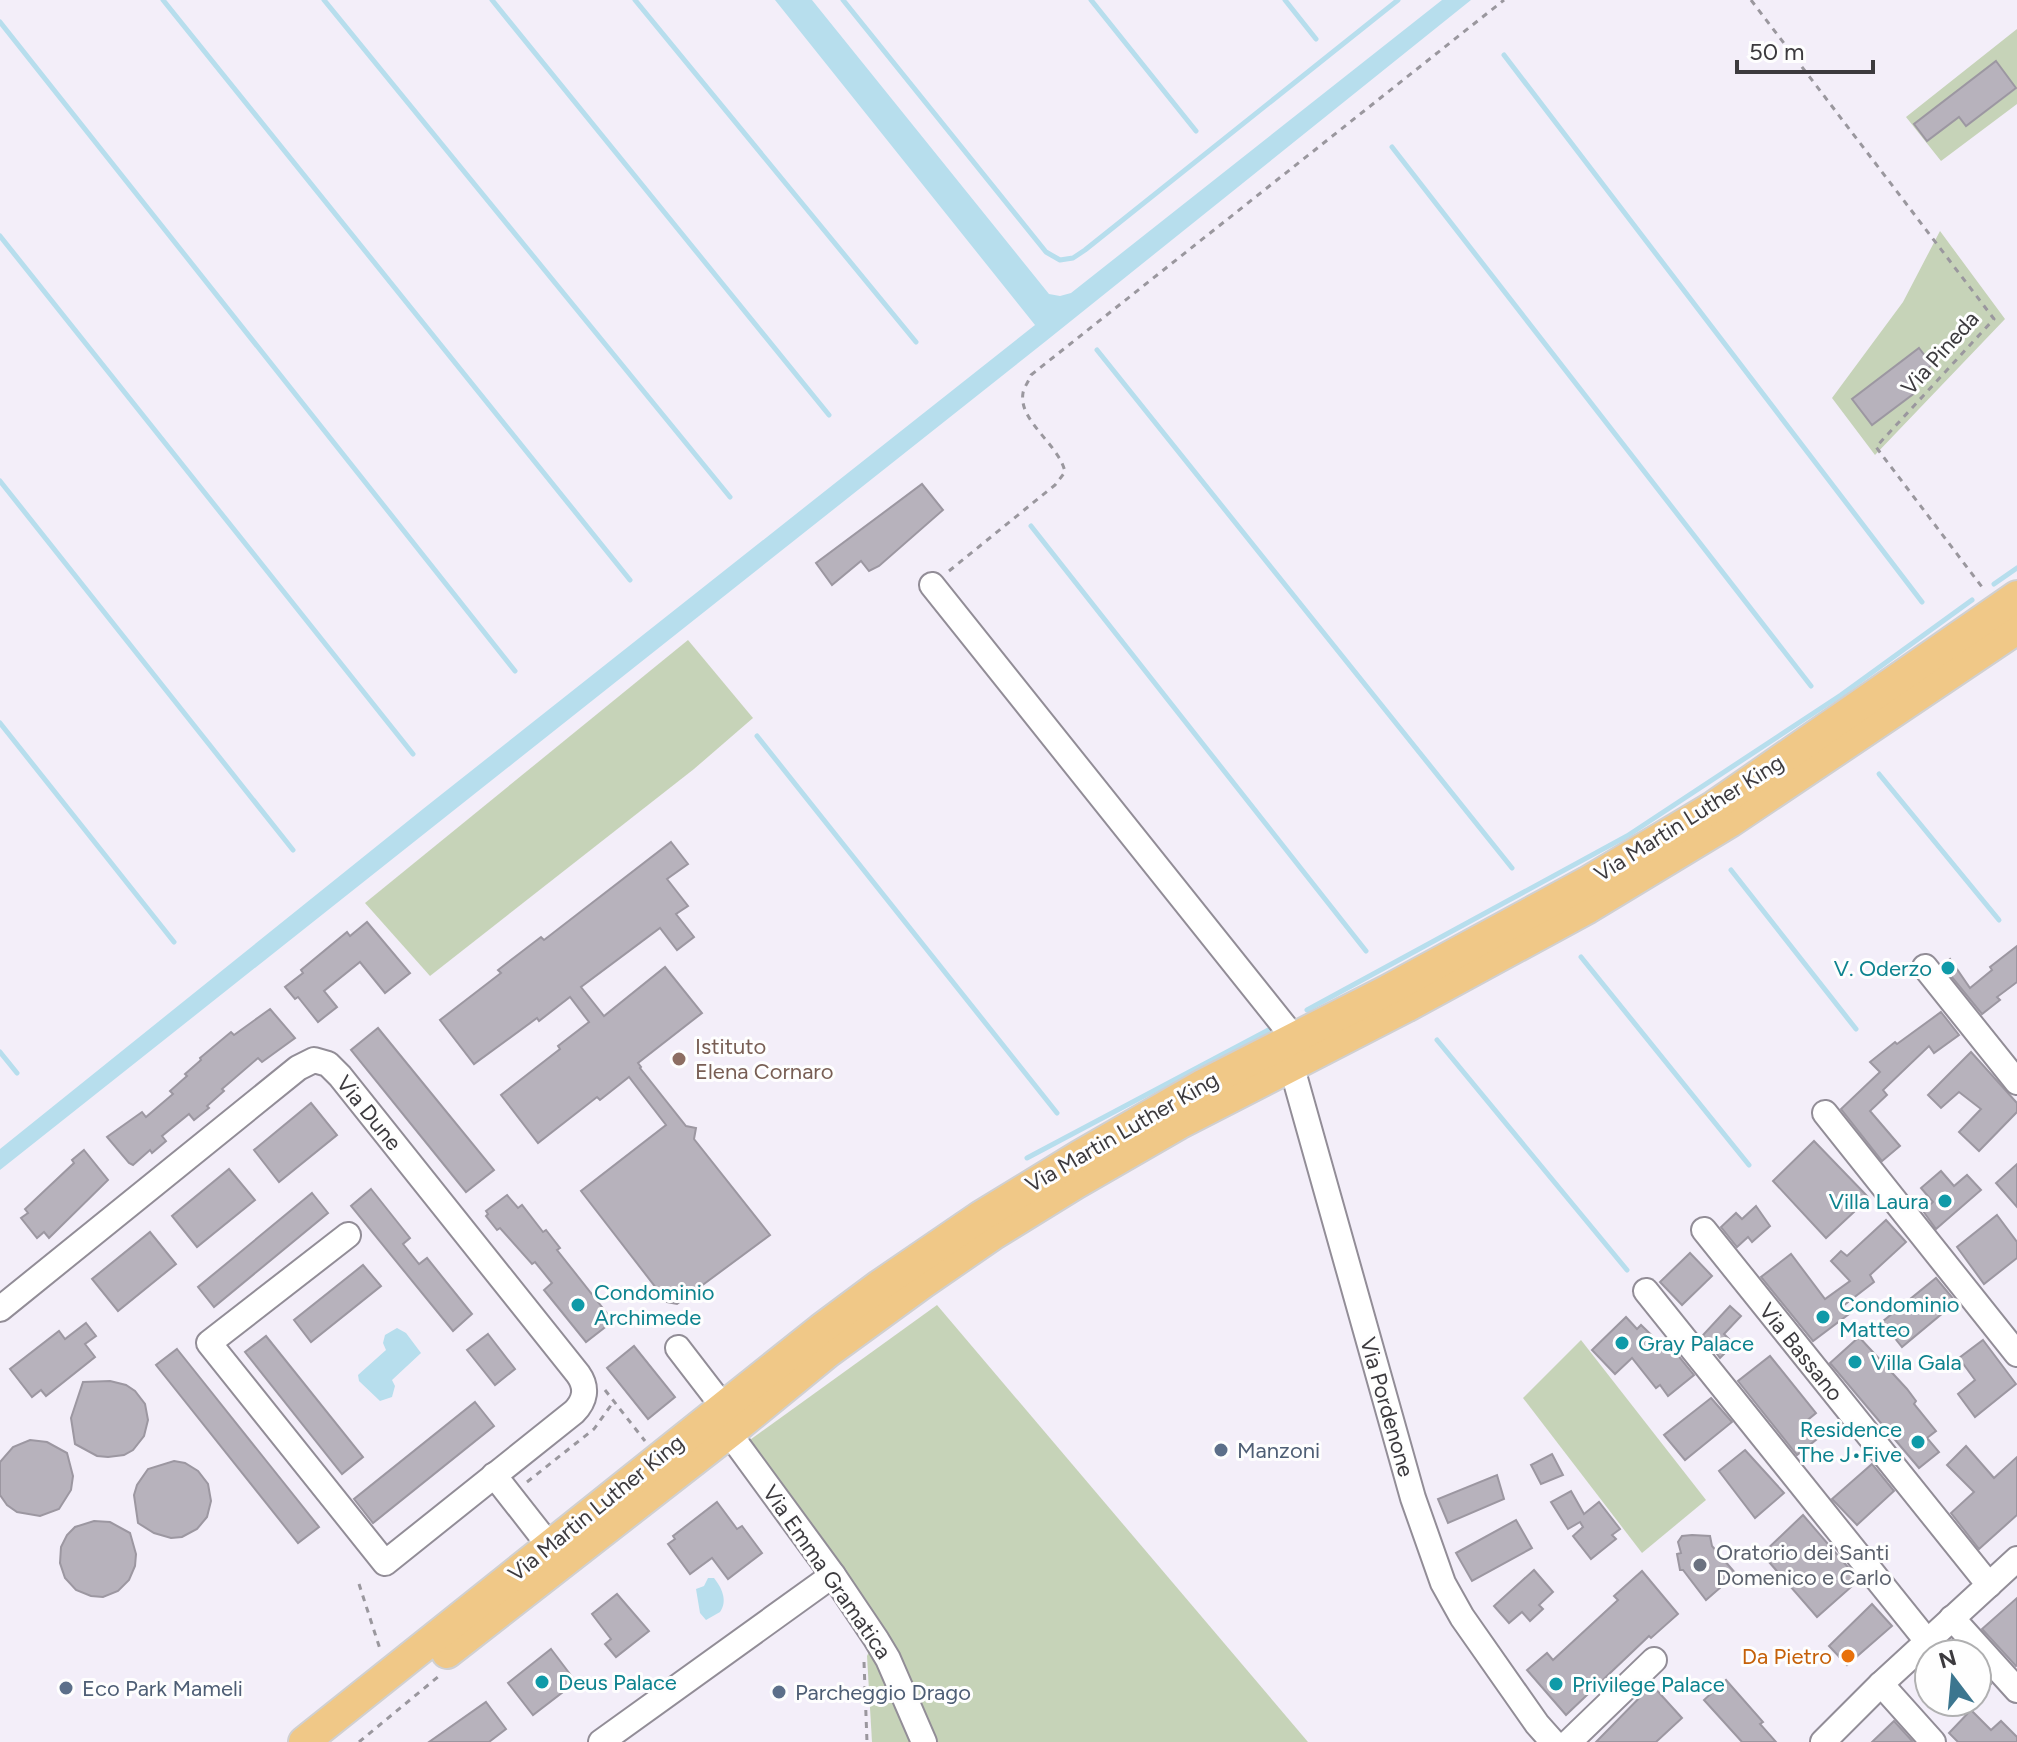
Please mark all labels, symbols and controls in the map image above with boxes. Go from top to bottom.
scale bar [1737,24,1873,74]
text: 50 m [1749,37,1805,66]
street label: Via Pineda [1895,306,1985,400]
street label: Via Martin Luther King [1589,749,1789,887]
place label: V. Oderzo [1834,955,1932,982]
marker: V. Oderzo [1939,959,1957,977]
place label: Istituto Elena Cornaro [695,1033,834,1085]
marker: Istituto Elena Cornaro [670,1050,688,1068]
street label: Via Martin Luther King [1021,1066,1223,1198]
street label: Via Dune [331,1070,407,1156]
place label: Villa Laura [1829,1188,1929,1215]
marker: Villa Laura [1936,1192,1954,1210]
place label: Condominio Archimede [594,1279,715,1331]
place label: Condominio Matteo [1839,1291,1960,1343]
marker: Condominio Archimede [569,1296,587,1314]
street label: Via Bassano [1753,1297,1849,1407]
marker: Condominio Matteo [1814,1308,1832,1326]
place label: Gray Palace [1638,1330,1754,1357]
street label: Via Pordenone [1354,1334,1420,1480]
marker: Gray Palace [1613,1334,1631,1352]
place label: Villa Gala [1871,1349,1962,1376]
marker: Villa Gala [1846,1353,1864,1371]
place label: Residence The J•Five [1798,1416,1902,1468]
street label: Via Martin Luther King [503,1429,689,1587]
marker: Residence The J•Five [1909,1433,1927,1451]
place label: Manzoni [1237,1437,1320,1464]
marker: Manzoni [1212,1441,1230,1459]
street label: Via Emma Gramatica [757,1480,897,1664]
place label: Oratorio dei Santi Domenico e Carlo [1716,1539,1892,1591]
marker: Oratorio dei Santi Domenico e Carlo [1691,1556,1709,1574]
north arrow [1913,1638,1993,1718]
place label: Da Pietro [1742,1643,1832,1670]
text: N [1936,1644,1960,1675]
marker: Da Pietro [1839,1647,1857,1665]
place label: Deus Palace [558,1669,677,1696]
place label: Privilege Palace [1572,1671,1725,1698]
marker: Deus Palace [533,1673,551,1691]
place label: Eco Park Mameli [82,1675,243,1702]
marker: Privilege Palace [1547,1675,1565,1693]
marker: Eco Park Mameli [57,1679,75,1697]
place label: Parcheggio Drago [795,1679,971,1706]
marker: Parcheggio Drago [770,1683,788,1701]

